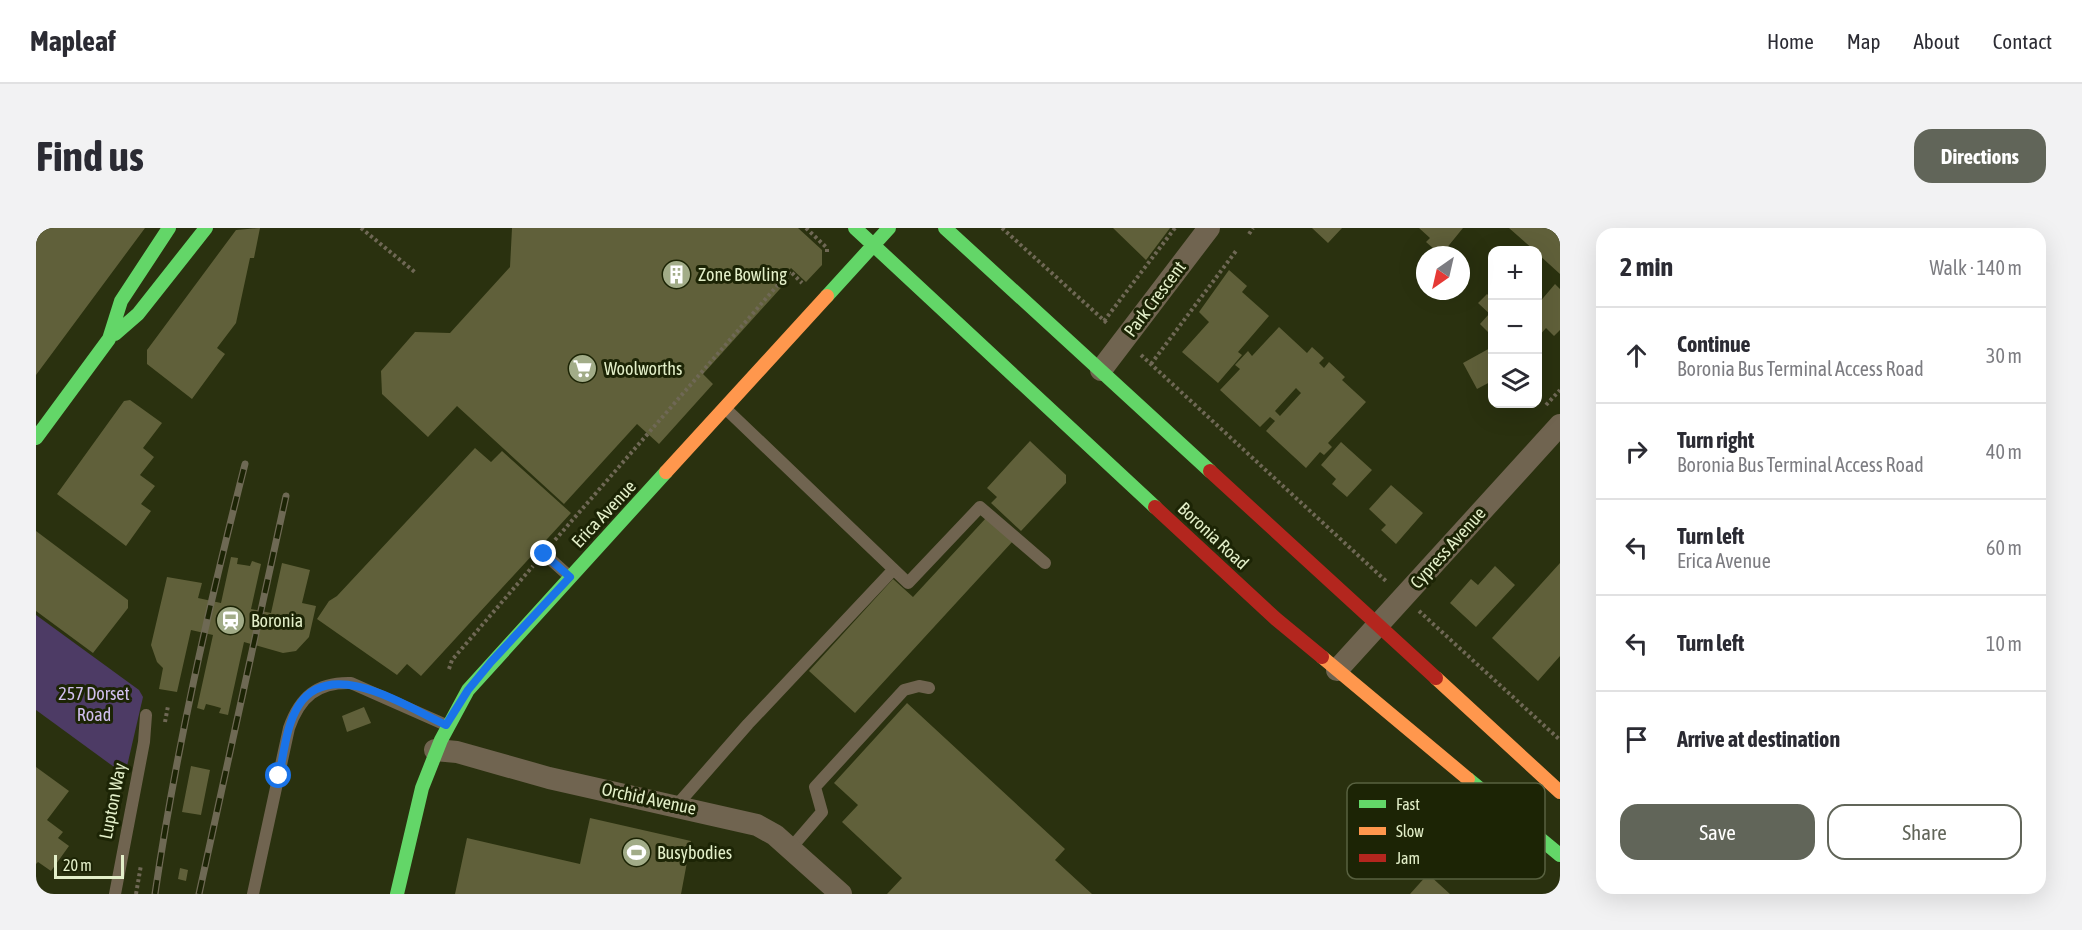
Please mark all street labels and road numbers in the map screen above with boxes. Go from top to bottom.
street label: Park Crescent [1119,257,1190,341]
street label: Erica Avenue [567,476,640,552]
street label: Boronia Road [1174,498,1253,574]
street label: Cypress Avenue [1406,503,1490,593]
street label: Lupton Way [95,761,130,841]
street label: Orchid Avenue [600,778,698,819]

